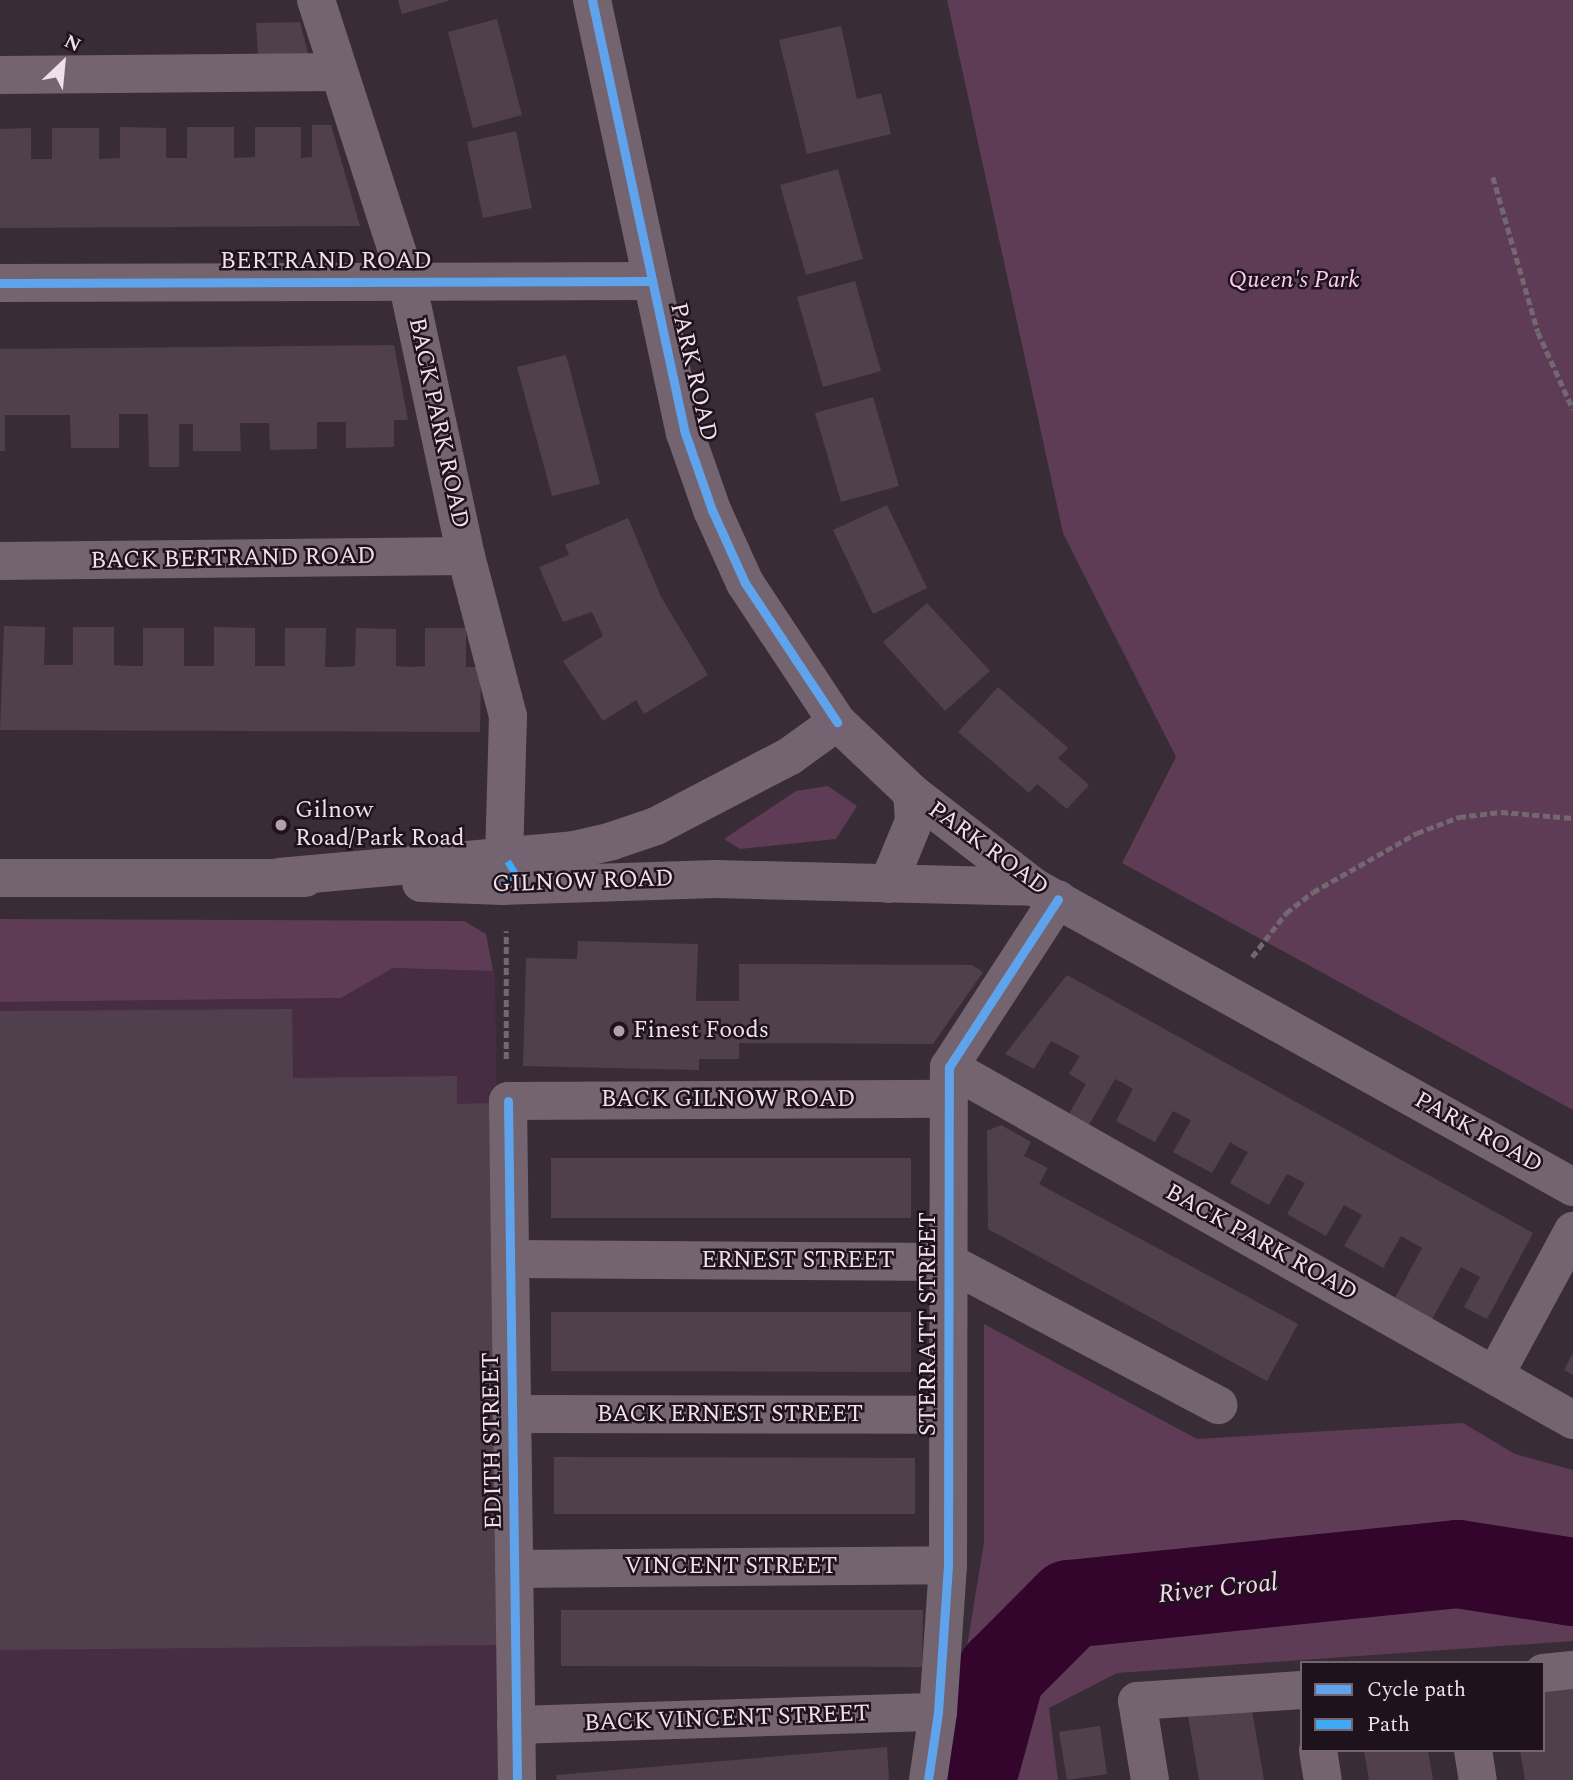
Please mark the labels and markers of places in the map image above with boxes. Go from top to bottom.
place label: Gilnow Road/Park Road [295,797,465,853]
marker: Gilnow Road/Park Road [273,817,289,833]
place label: Finest Foods [633,1017,769,1045]
marker: Finest Foods [611,1023,627,1039]

